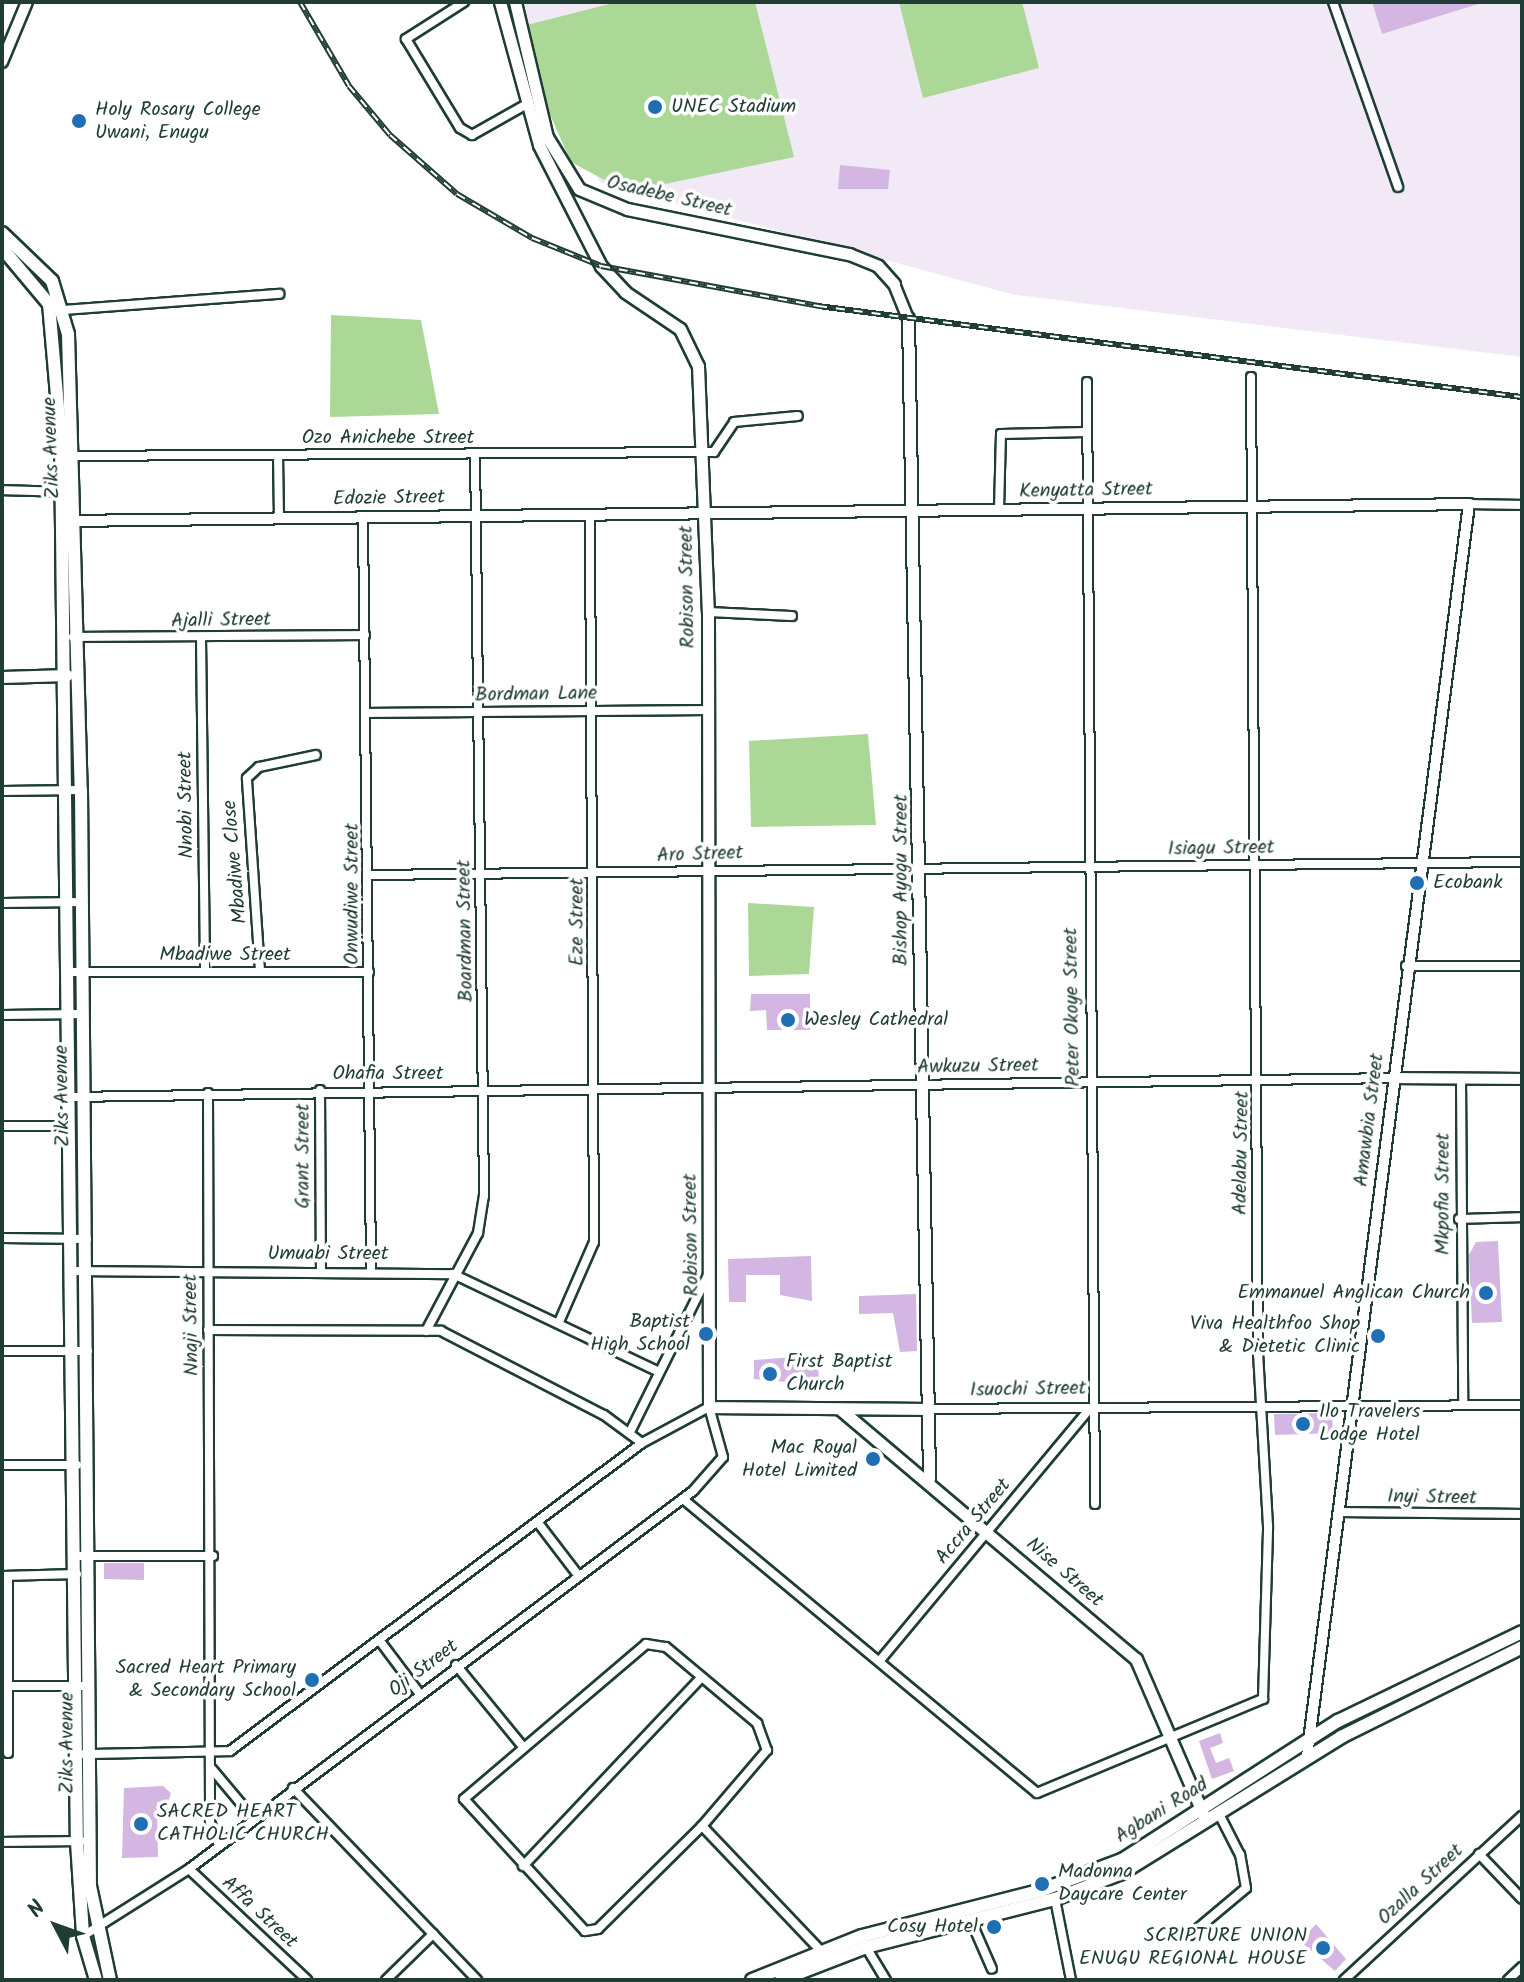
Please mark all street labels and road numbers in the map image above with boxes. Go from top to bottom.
street label: Osadebe Street [604,171,734,223]
street label: Ziks Avenue [38,397,66,499]
street label: Ozo Anichebe Street [302,426,474,450]
street label: Kenyatta Street [1019,478,1153,504]
street label: Edozie Street [333,486,445,512]
street label: Robison Street [675,525,701,649]
street label: Ajalli Street [171,608,271,634]
street label: Bordman Lane [475,682,597,708]
street label: Nnobi Street [174,751,200,859]
street label: Bishop Ayogu Street [890,794,914,966]
street label: Mbadiwe Close [219,799,253,925]
street label: Onwudiwe Street [341,823,365,965]
street label: Isiagu Street [1167,836,1275,862]
street label: Aro Street [656,841,744,869]
street label: Boardman Street [453,860,479,1002]
street label: Eze Street [566,878,590,966]
street label: Peter Okoye Street [1060,927,1086,1087]
street label: Mbadiwe Street [159,943,291,967]
street label: Ziks Avenue [50,1045,76,1147]
street label: Amawbia Street [1350,1052,1390,1188]
street label: Awkuzu Street [917,1054,1039,1080]
street label: Ohafia Street [332,1062,444,1086]
street label: Adelabu Street [1229,1091,1255,1215]
street label: Grant Street [292,1103,316,1209]
street label: Mkpofia Street [1432,1133,1456,1255]
street label: Robison Street [679,1173,705,1297]
street label: Umuabi Street [268,1242,388,1266]
street label: Nnaji Street [179,1274,205,1376]
street label: Isuochi Street [970,1377,1086,1403]
street label: Accra Street [931,1474,1017,1570]
street label: Inyi Street [1387,1485,1477,1511]
street label: Nise Street [1020,1533,1108,1613]
street label: Oji Street [384,1635,464,1703]
street label: Ziks Avenue [56,1692,80,1794]
street label: Agbani Road [1111,1773,1213,1849]
street label: Ozalla Street [1373,1839,1469,1931]
street label: Affa Street [216,1872,302,1954]

